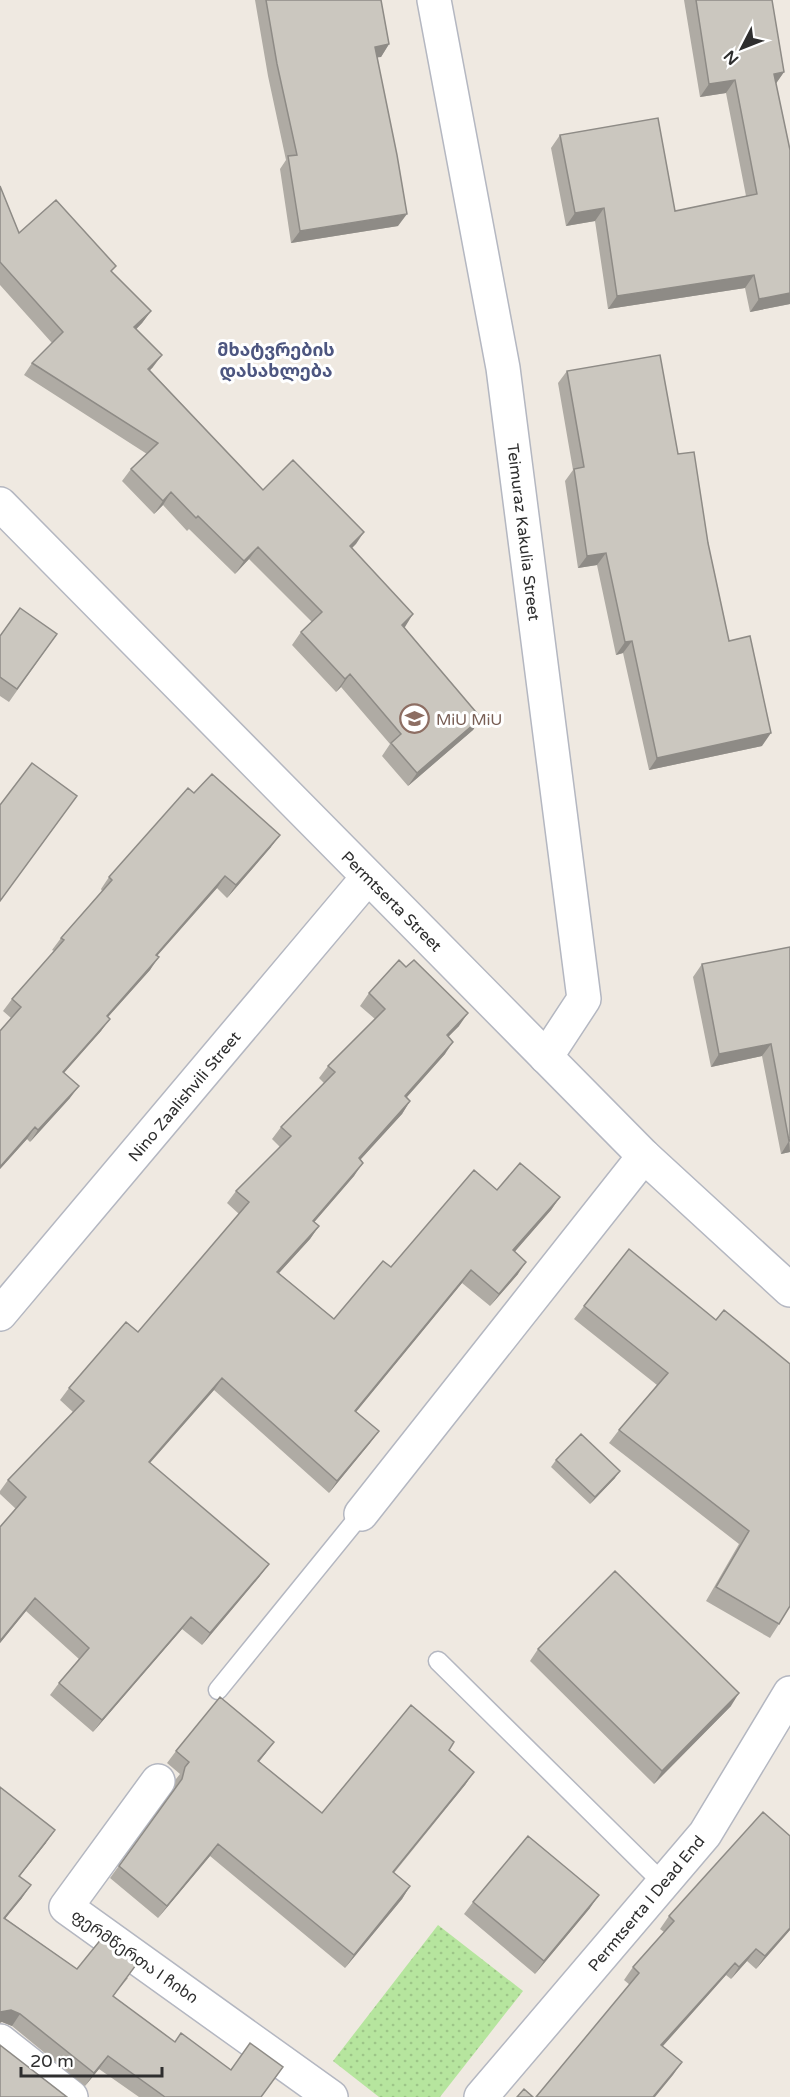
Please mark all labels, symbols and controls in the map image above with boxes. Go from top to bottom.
north arrow [712,18,772,78]
text: N [720,46,743,69]
district label: მხატვრების დასახლება [217,339,335,382]
street label: Teimuraz Kakulia Street [502,442,544,622]
school or university icon: MiU MiU [399,703,431,735]
place label: MiU MiU [436,710,503,730]
street label: Permtserta Street [337,847,446,956]
street label: Nino Zaalishvili Street [124,1027,245,1166]
street label: Permtserta I Dead End [584,1832,709,1976]
street label: ფერმწერთა I ჩიხი [67,1905,202,2008]
scale bar [21,2040,162,2078]
text: 20 m [30,2050,74,2072]

